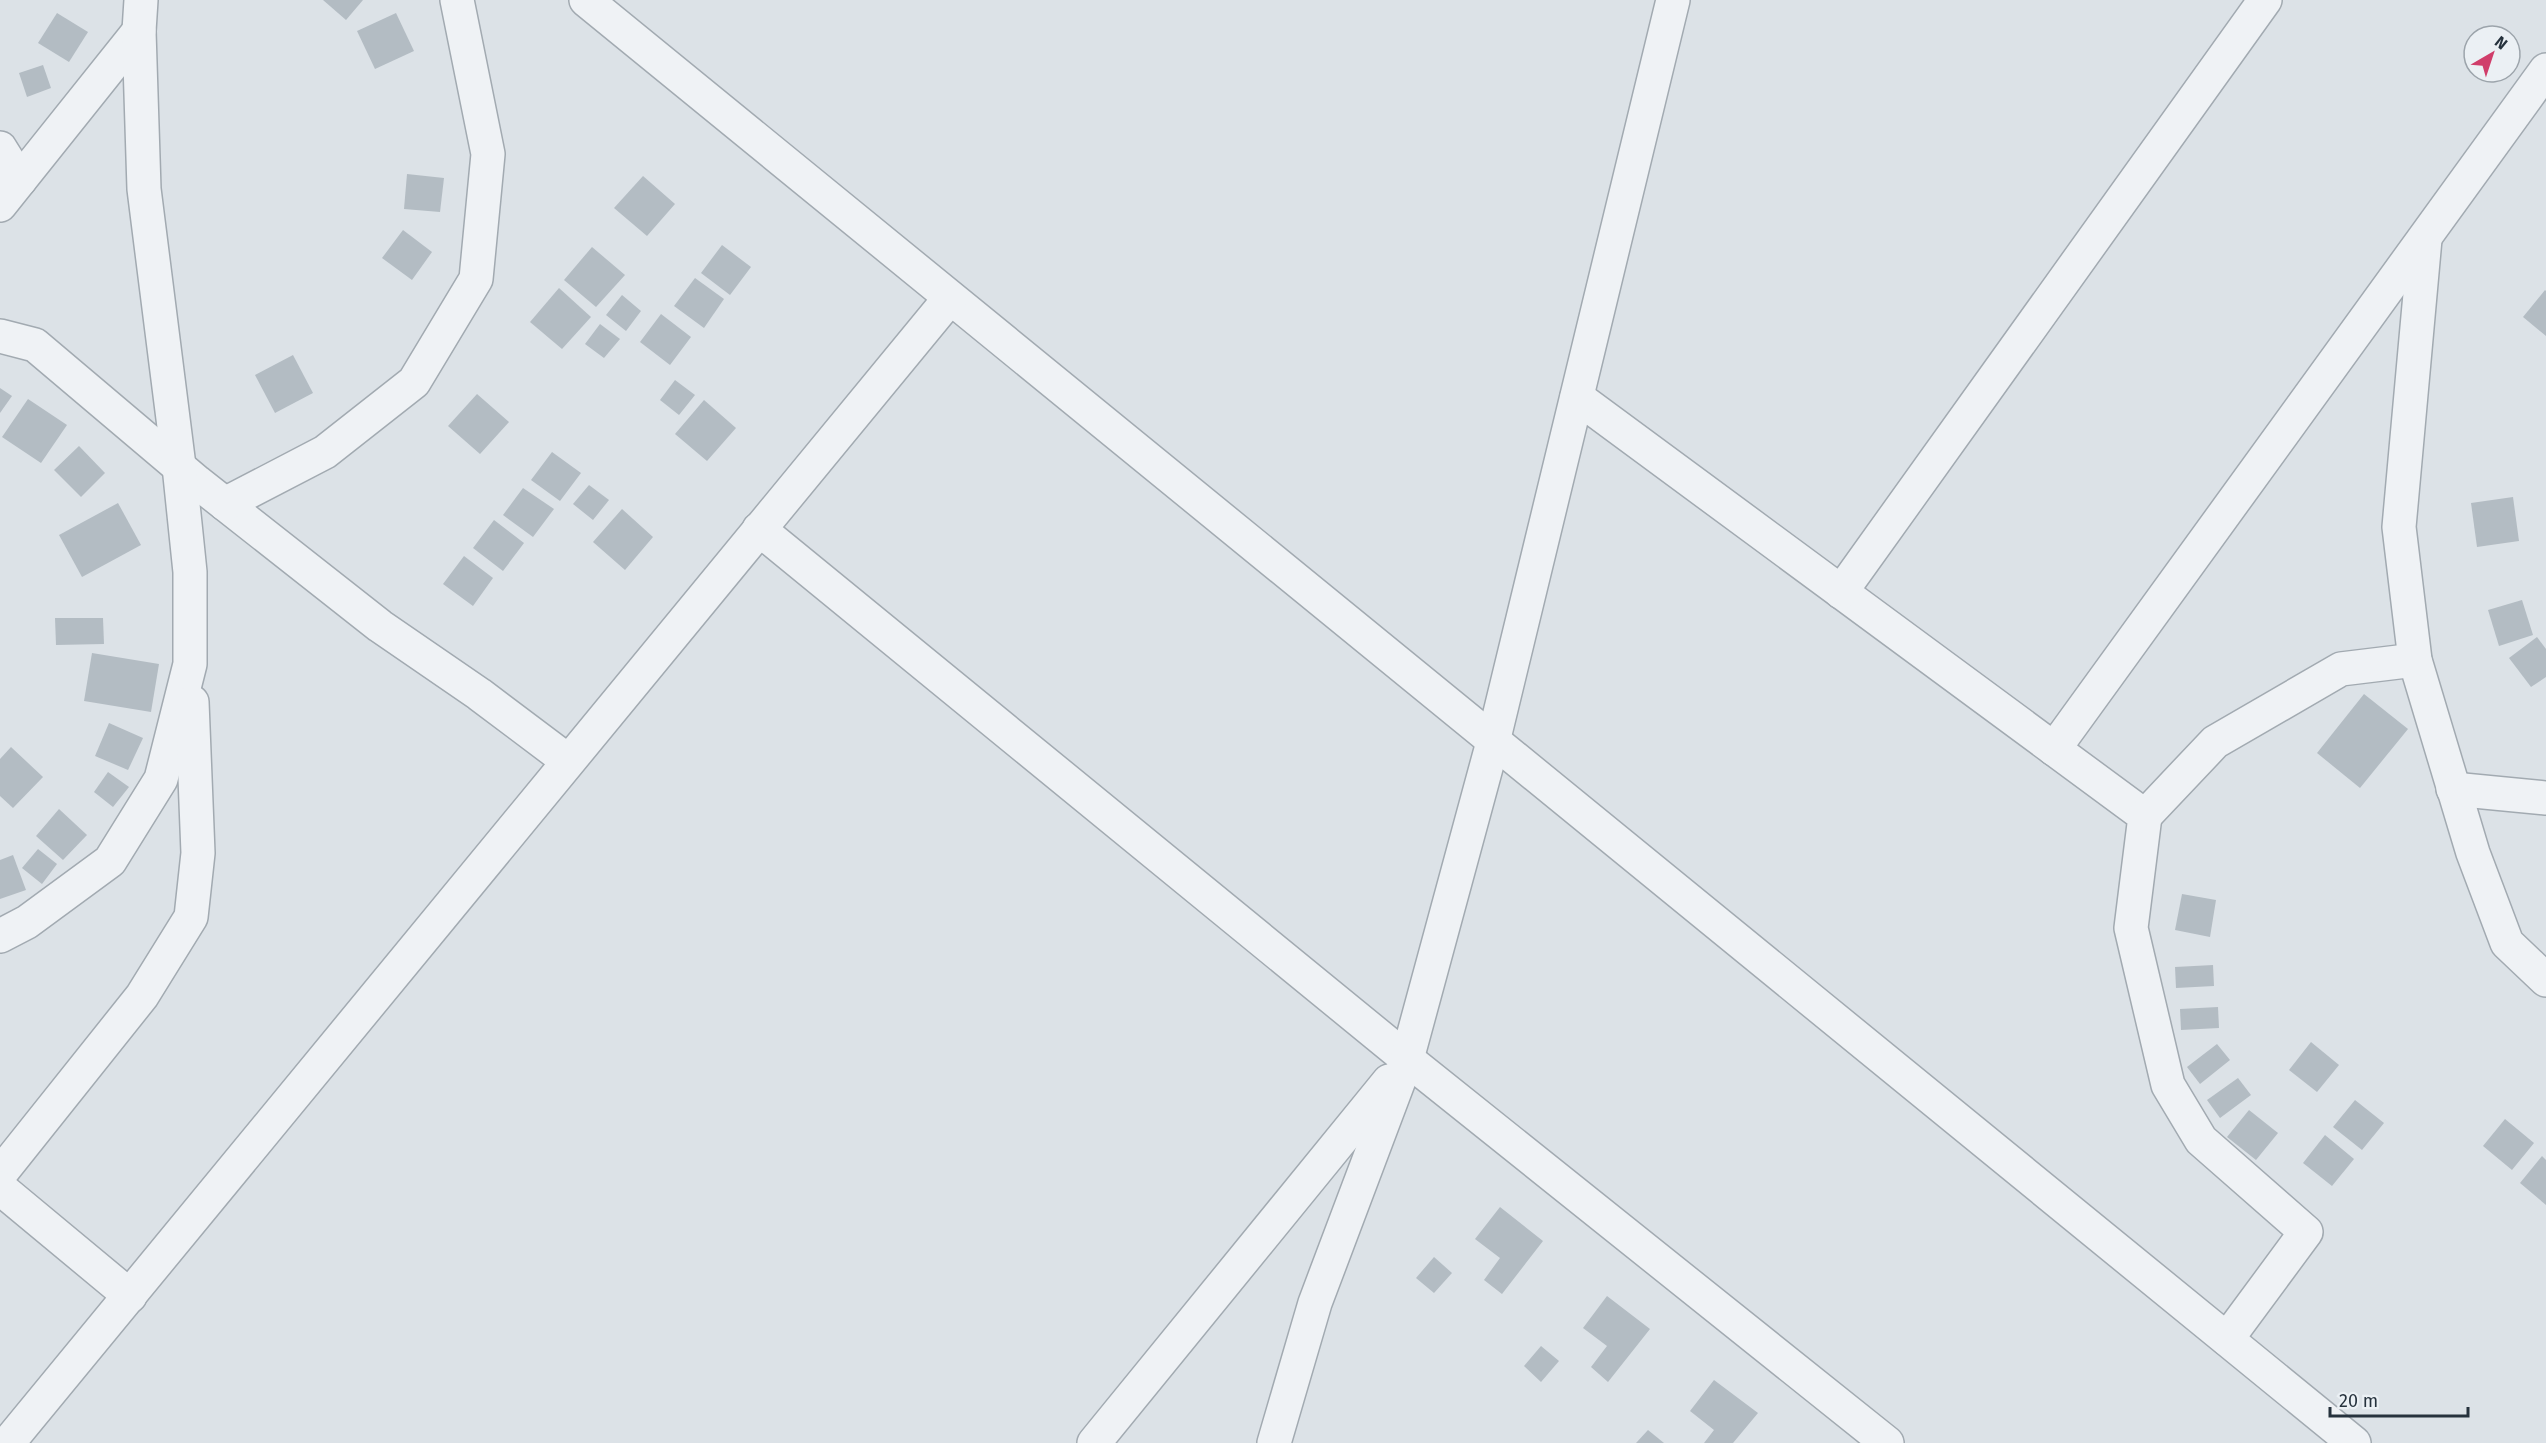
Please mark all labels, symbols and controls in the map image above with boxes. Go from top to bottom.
north arrow [2462,24,2522,84]
text: N [2491,32,2511,53]
scale bar [2330,1380,2468,1418]
text: 20 m [2339,1390,2378,1412]

